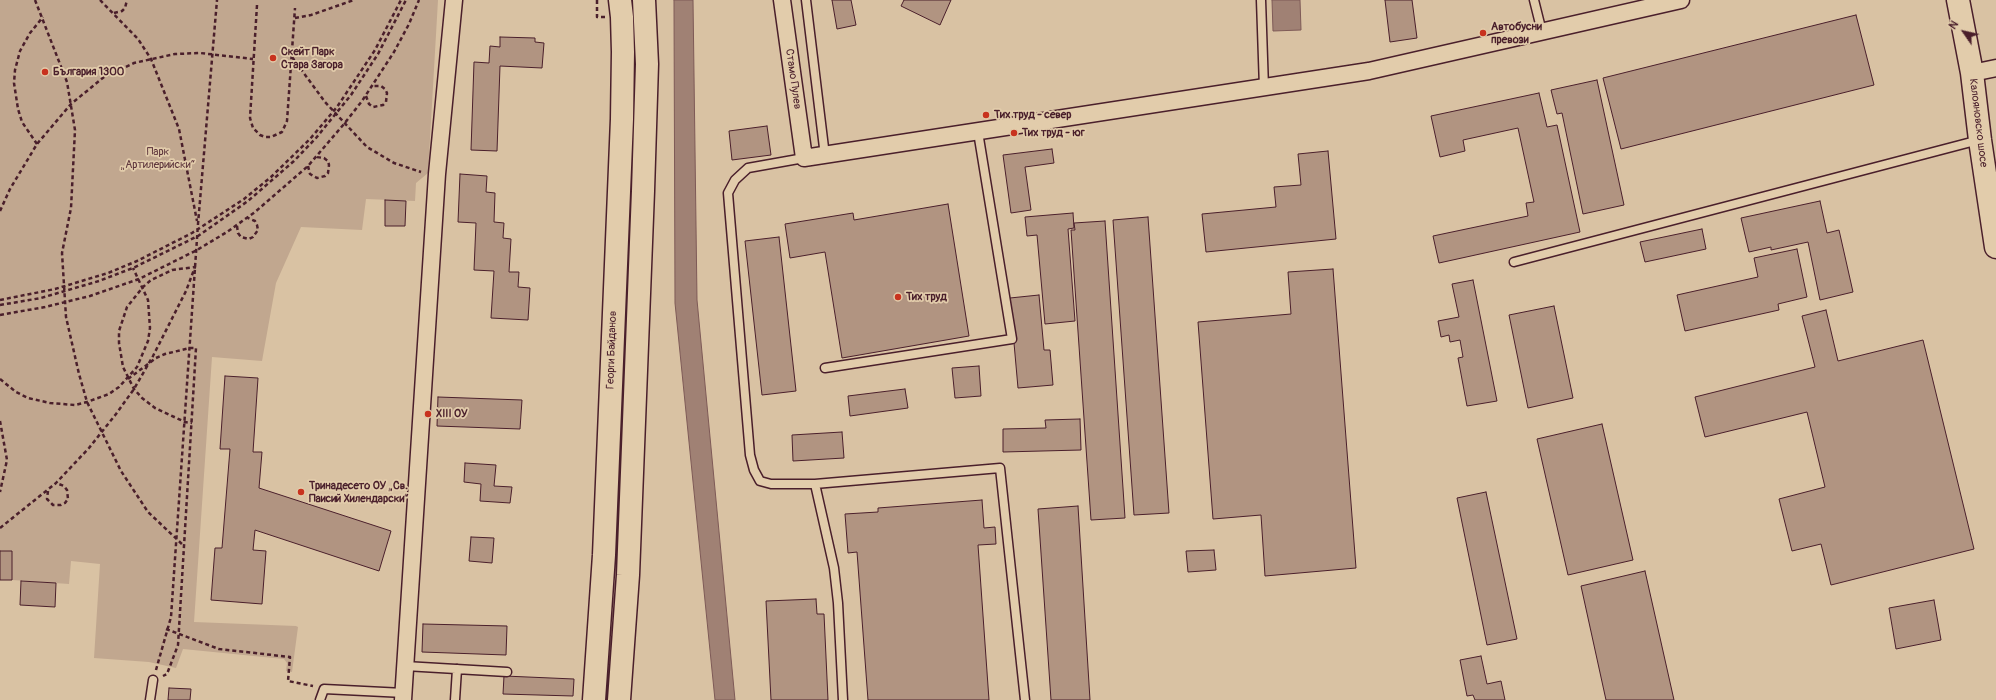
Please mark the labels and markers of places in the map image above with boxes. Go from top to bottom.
place label: Автобусни превози [1491,20,1542,46]
marker: Автобусни превози [1478,28,1488,38]
place label: Скейт Парк Стара Загора [281,45,343,71]
marker: Скейт Парк Стара Загора [268,53,278,63]
place label: България 1300 [53,65,124,79]
marker: България 1300 [40,67,50,77]
place label: Тих труд - север [994,108,1071,122]
marker: Тих труд - север [981,110,991,120]
place label: Тих труд - юг [1022,126,1085,140]
marker: Тих труд - юг [1009,128,1019,138]
place label: Тих труд [906,290,947,304]
marker: Тих труд [893,292,903,302]
place label: XIII ОУ [436,407,468,421]
marker: XIII ОУ [423,409,433,419]
place label: Тринадесето ОУ „Св. Паисий Хилендарски“ [309,479,409,505]
marker: Тринадесето ОУ „Св. Паисий Хилендарски“ [296,487,306,497]

